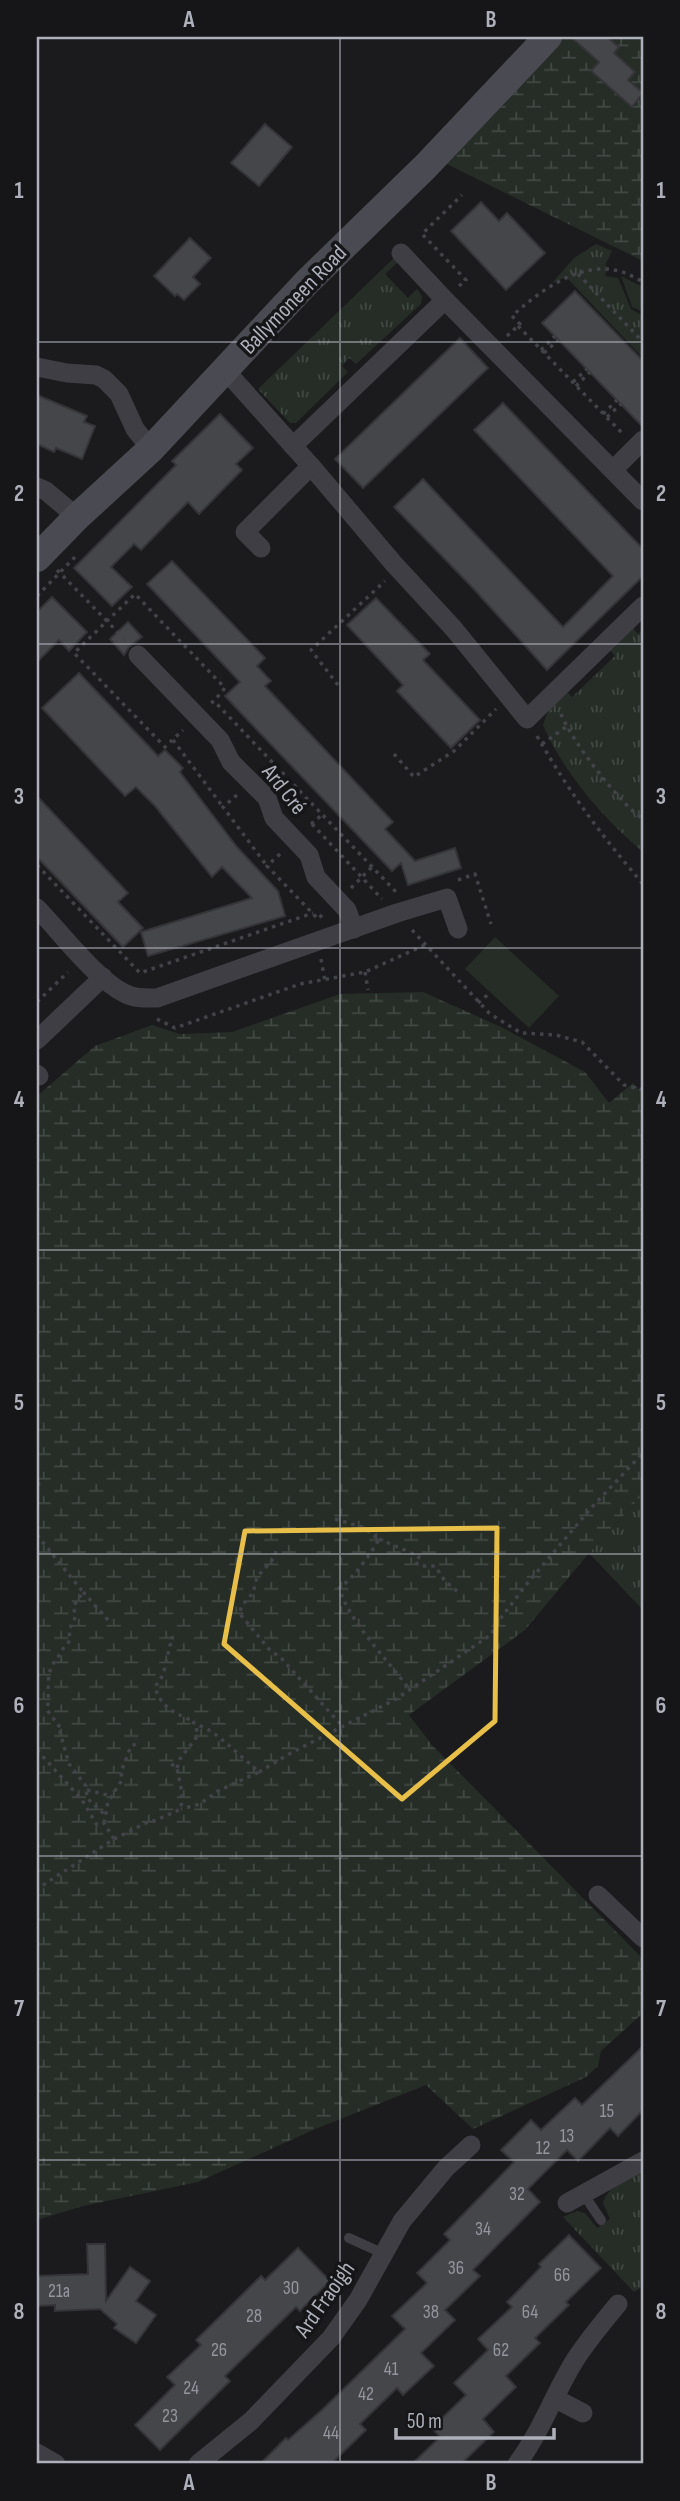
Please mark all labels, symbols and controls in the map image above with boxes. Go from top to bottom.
text: A [183,6,196,34]
text: B [486,6,497,34]
text: 1 [14,177,24,205]
text: 1 [656,177,666,205]
street label: Ballymoneen Road [235,239,353,360]
text: 2 [14,480,24,508]
text: 2 [656,480,666,508]
street label: Ard Cré [255,758,313,820]
text: 3 [14,783,24,811]
text: 3 [656,783,666,811]
text: 4 [14,1086,25,1114]
text: 4 [656,1086,667,1114]
text: 5 [14,1389,24,1417]
text: 5 [656,1389,666,1417]
text: 6 [14,1692,24,1720]
text: 6 [656,1692,666,1720]
text: 7 [14,1995,24,2023]
text: 7 [656,1995,666,2023]
house number: 15 [600,2100,614,2123]
house number: 13 [560,2125,574,2148]
house number: 12 [536,2137,550,2160]
house number: 32 [509,2183,525,2206]
house number: 34 [475,2218,491,2241]
street label: Ard Fraoigh [288,2256,361,2344]
house number: 36 [448,2257,464,2280]
house number: 66 [554,2264,570,2287]
house number: 30 [283,2277,299,2300]
house number: 21a [48,2280,70,2303]
text: 8 [14,2298,25,2326]
text: 8 [656,2298,667,2326]
house number: 38 [423,2301,439,2324]
house number: 64 [522,2301,538,2324]
house number: 28 [246,2305,262,2328]
house number: 26 [211,2339,227,2362]
house number: 62 [493,2339,509,2362]
house number: 41 [384,2358,399,2381]
house number: 24 [183,2377,199,2400]
house number: 42 [358,2383,374,2406]
scale bar [396,2396,554,2440]
house number: 23 [162,2405,178,2428]
text: 50 m [407,2409,442,2434]
house number: 44 [323,2422,339,2445]
text: A [183,2469,196,2497]
text: B [486,2469,497,2497]

